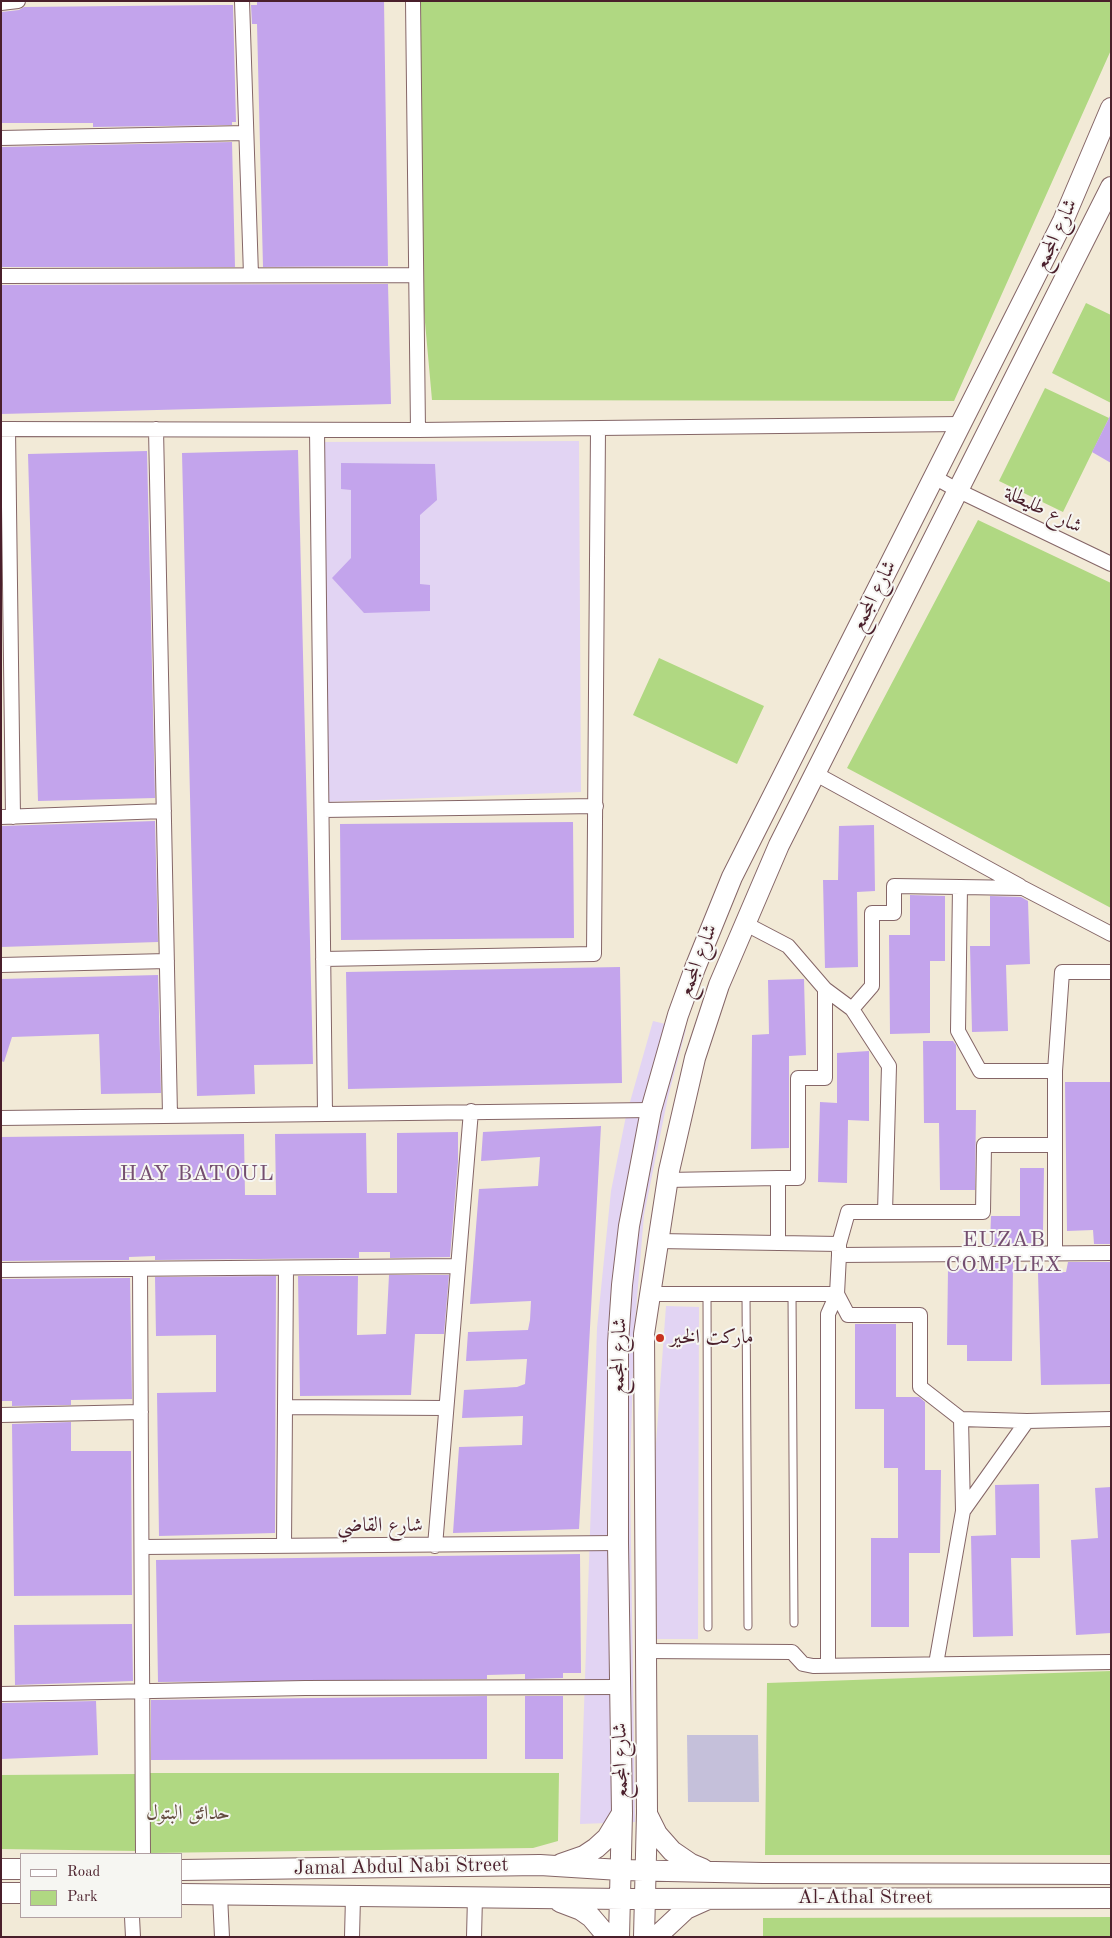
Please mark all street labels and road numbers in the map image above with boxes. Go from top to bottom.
street label: شارع المجمع [1029,195,1083,275]
street label: شارع طليطلة [1000,481,1086,539]
street label: شارع المجمع [846,556,902,636]
street label: شارع المجمع [673,921,723,1001]
street label: شارع المجمع [606,1317,632,1395]
street label: شارع القاضي [337,1514,423,1538]
street label: شارع المجمع [608,1723,634,1799]
street label: Jamal Abdul Nabi Street [294,1853,508,1881]
street label: Al-Athal Street [797,1886,933,1910]

